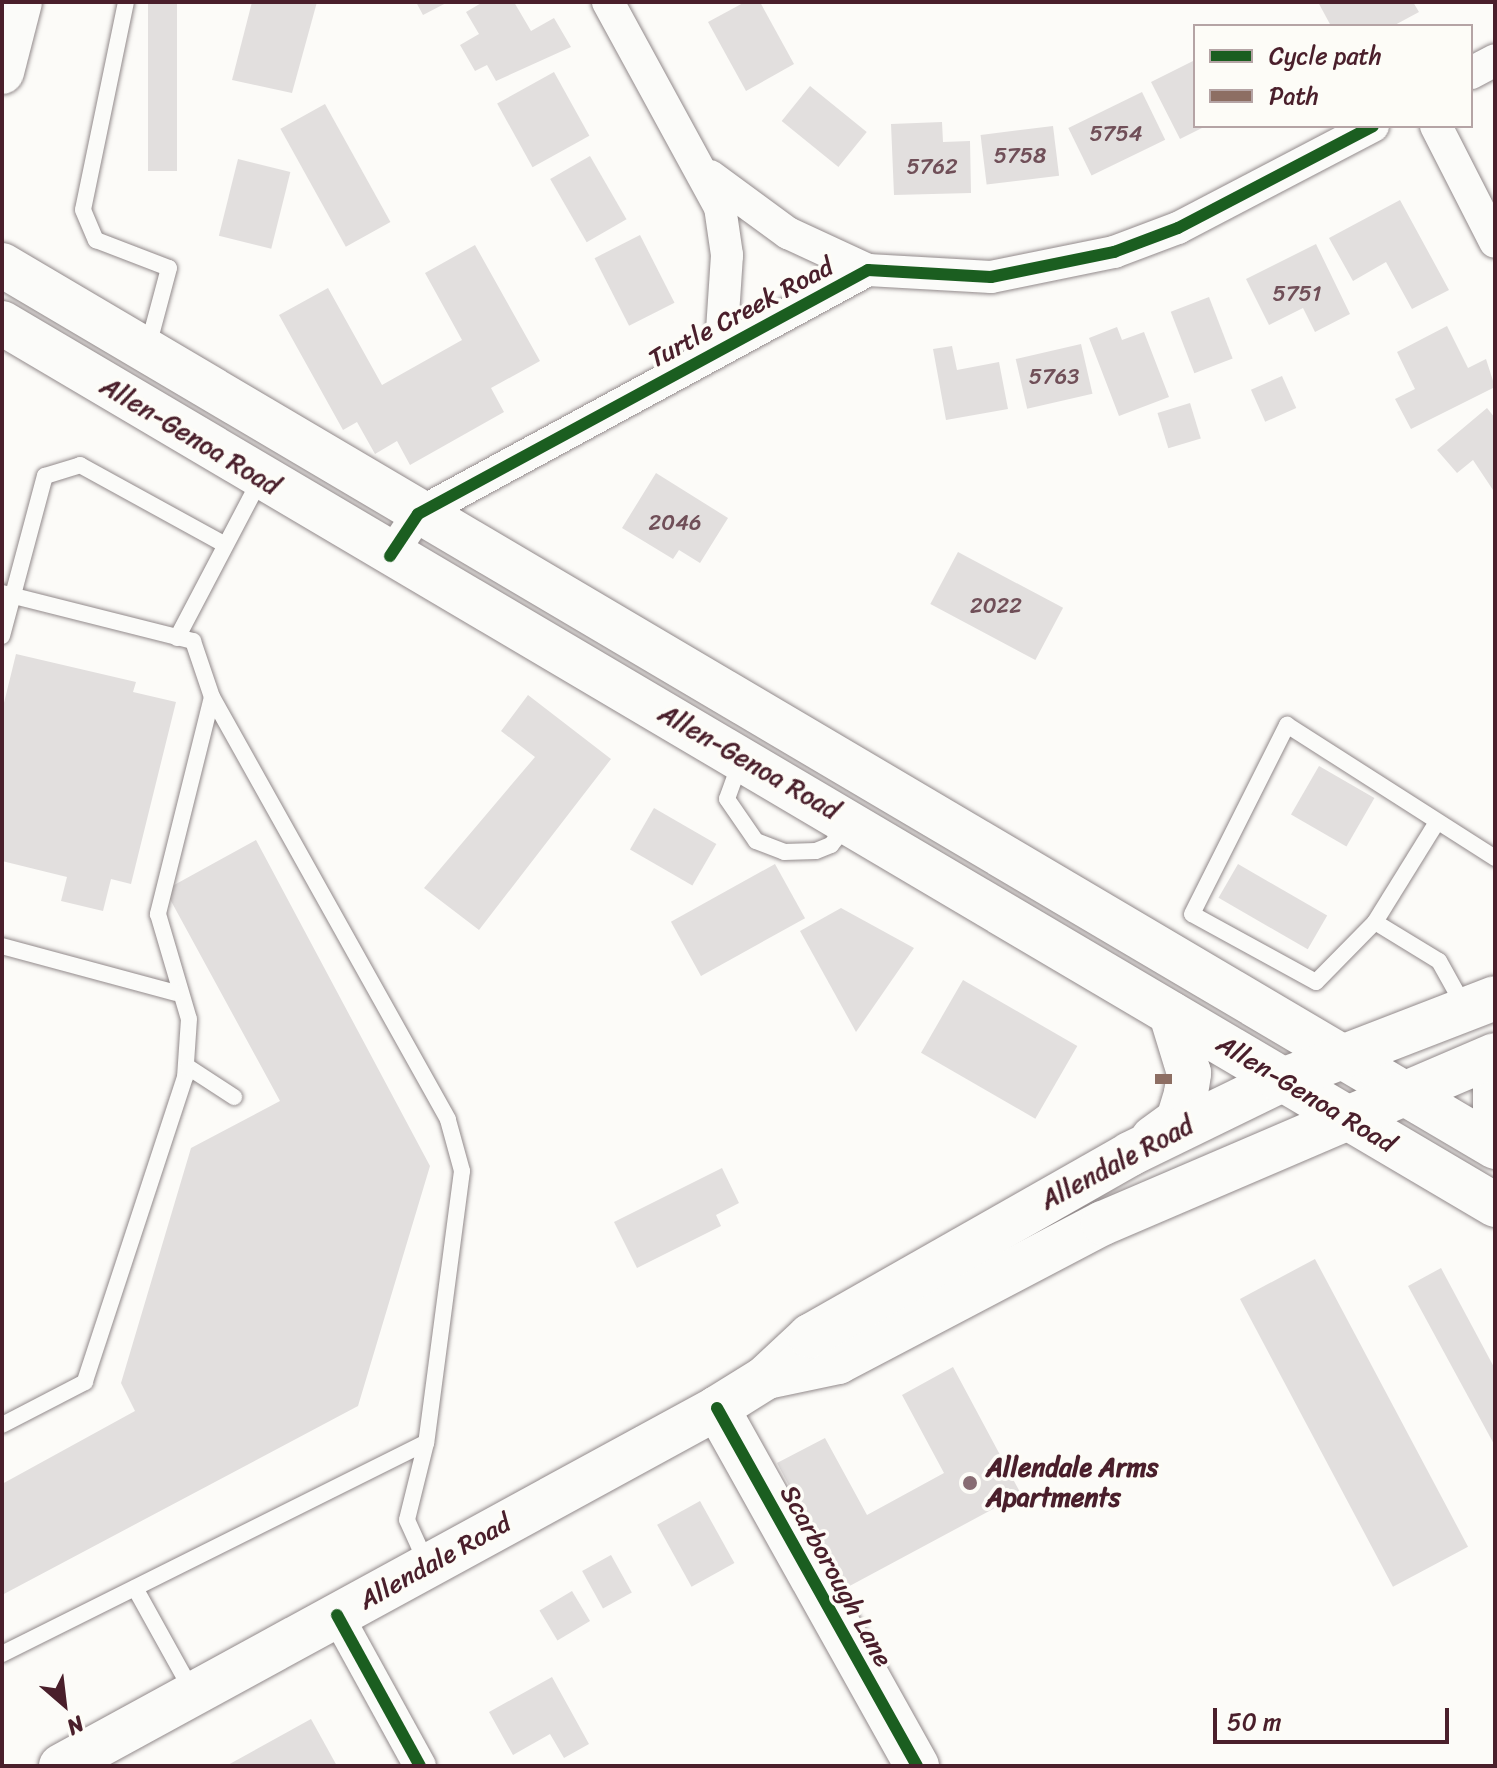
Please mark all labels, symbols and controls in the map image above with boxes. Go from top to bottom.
legend [1193,24,1473,128]
text: Cycle path [1269,35,1382,77]
text: Path [1269,75,1319,117]
house number: 5754 [1089,121,1143,147]
house number: 5758 [994,143,1046,169]
house number: 5762 [906,154,958,180]
street label: Turtle Creek Road [643,251,839,375]
house number: 5751 [1273,281,1321,307]
house number: 5763 [1029,364,1079,390]
street label: Allen-Genoa Road [95,370,285,502]
house number: 2046 [649,510,701,536]
house number: 2022 [970,593,1022,619]
street label: Allen-Genoa Road [653,698,845,826]
street label: Allen-Genoa Road [1211,1028,1401,1160]
street label: Allendale Road [1035,1110,1199,1216]
place label: Allendale Arms Apartments [986,1452,1157,1514]
marker: Allendale Arms Apartments [961,1474,979,1492]
street label: Scarborough Lane [773,1479,899,1673]
street label: Allendale Road [354,1507,516,1617]
north arrow [24,1664,104,1744]
scale bar [1217,1692,1453,1742]
text: 50 m [1227,1701,1282,1743]
text: N [60,1705,91,1746]

